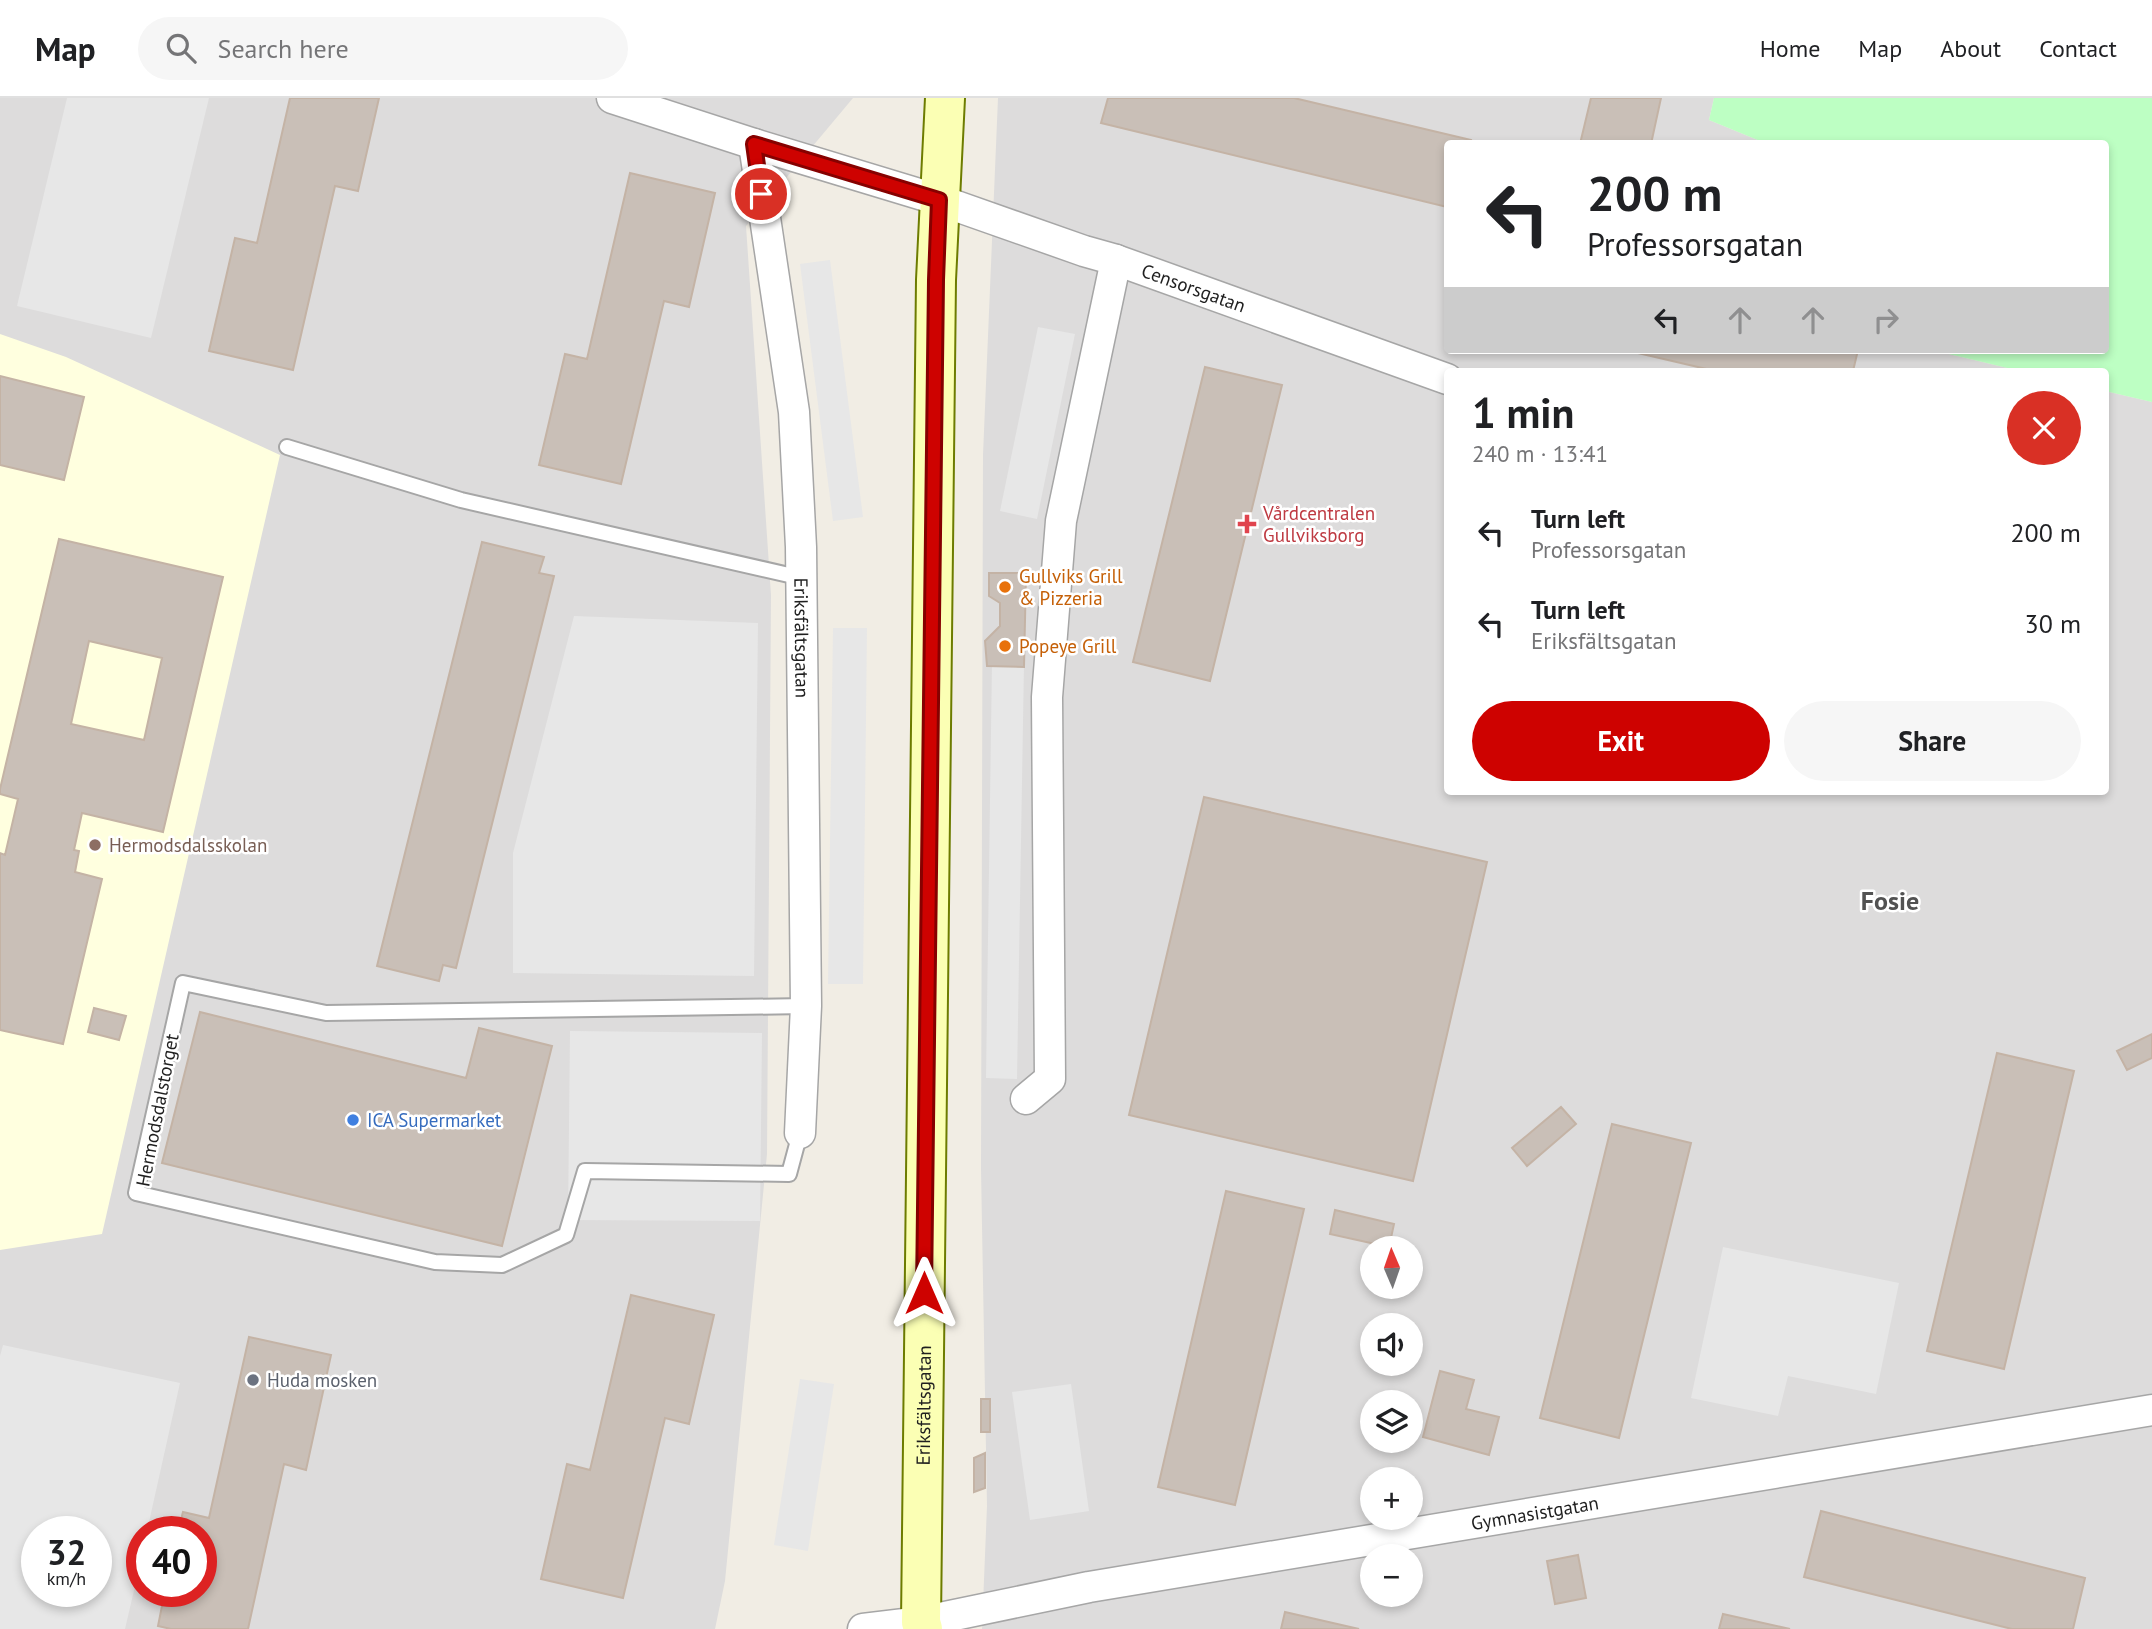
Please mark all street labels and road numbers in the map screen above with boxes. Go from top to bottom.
street label: Censorsgatan [1138,258,1249,318]
street label: Eriksfältsgatan [789,578,815,698]
street label: Hermodsdalstorget [130,1031,184,1188]
street label: Eriksfältsgatan [911,1345,936,1466]
street label: Gymnasistgatan [1469,1490,1600,1535]

